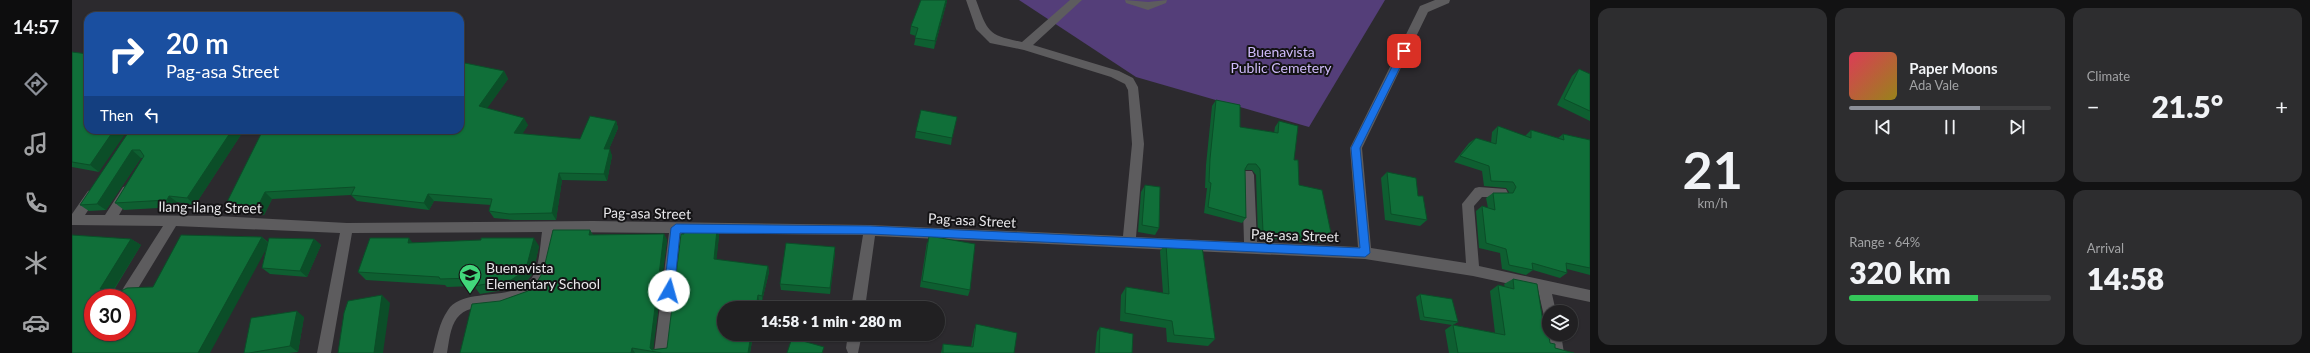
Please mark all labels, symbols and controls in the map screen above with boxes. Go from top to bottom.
text: 14:57 [13,16,59,38]
text: 20 m [166,26,229,60]
icon: right [100,28,152,80]
pin [1387,34,1421,68]
icon: arrive [1393,40,1415,62]
park label: Buenavista Public Cemetery [1230,43,1332,76]
text: Paper Moons [1909,59,1998,77]
text: Pag-asa Street [166,60,279,82]
text: Climate [2087,68,2130,84]
icon: directions [22,70,50,98]
text: Ada Vale [1909,77,1959,93]
text: 21.5° [2151,88,2223,124]
text: − [2087,93,2099,120]
text: + [2275,93,2288,120]
icon: left [141,104,163,126]
text: Then [100,106,133,124]
icon: previous [1872,116,1894,138]
icon: pause [1939,116,1961,138]
icon: next [2006,116,2028,138]
icon: music [22,130,50,158]
text: 21 [1683,138,1743,200]
icon: phone [22,189,50,217]
text: km/h [1697,195,1728,211]
street label: Ilang-ilang Street [158,198,262,216]
street label: Pag-asa Street [603,204,691,222]
street label: Pag-asa Street [928,209,1016,231]
street label: Pag-asa Street [1251,225,1339,245]
text: Range · 64% [1849,234,1920,250]
text: Arrival [2087,240,2124,256]
icon: climate [22,249,50,277]
text: 320 km [1849,254,1951,290]
place label: Buenavista Elementary School [486,259,600,292]
text: 14:58 [2087,260,2164,296]
school or university icon: Buenavista Elementary School [457,262,483,295]
position arrow [648,270,690,312]
speed limit sign: 30 [84,289,136,341]
map controls [1542,305,1578,341]
button: layers [1542,305,1578,341]
icon: car [22,309,50,337]
text: 14:58 · 1 min · 280 m [760,312,902,330]

